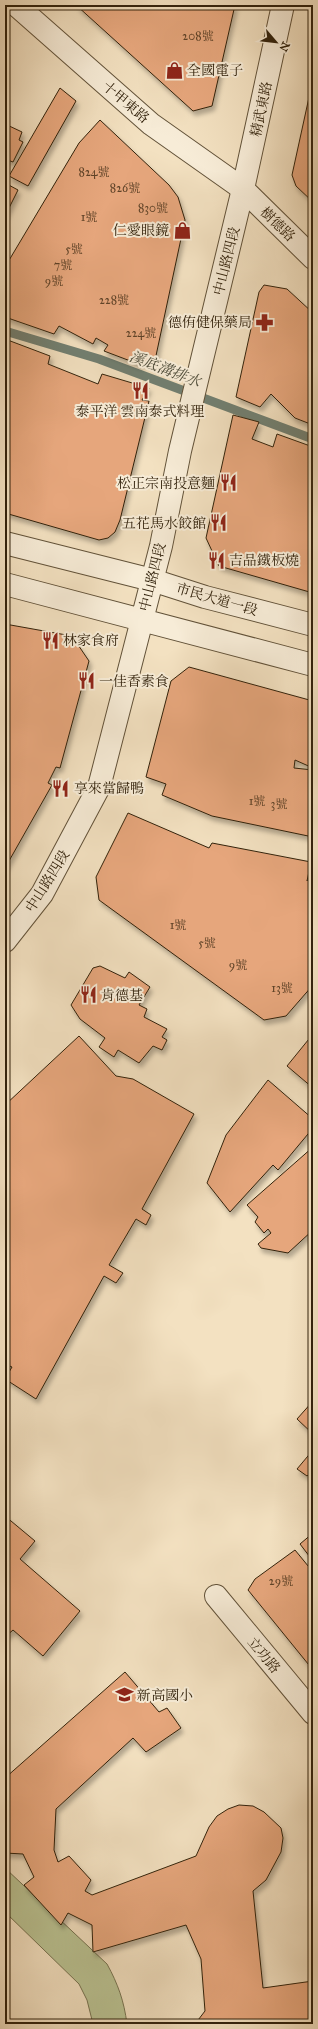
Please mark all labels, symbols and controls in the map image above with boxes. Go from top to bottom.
north arrow [256,22,296,62]
house number: 208號 [182,29,214,43]
text: N [276,39,292,54]
shop icon: 全國電子 [164,60,184,80]
place label: 全國電子 [187,62,243,79]
street label: 十甲東路 [99,78,153,127]
street label: 精武東路 [247,80,276,138]
house number: 824號 [79,165,110,179]
house number: 826號 [110,181,140,195]
house number: 830號 [138,201,168,215]
street label: 樹德路 [257,204,299,245]
house number: 1號 [81,210,97,224]
shop icon: 仁愛眼鏡 [172,220,192,240]
place label: 仁愛眼鏡 [113,222,169,239]
street label: 中山路四段 [210,225,243,297]
house number: 5號 [65,242,83,256]
house number: 7號 [54,258,72,272]
house number: 9號 [45,274,63,288]
house number: 228號 [99,293,129,307]
pharmacy icon: 德侑健保藥局 [255,312,275,332]
place label: 德侑健保藥局 [168,314,252,331]
house number: 224號 [126,326,156,340]
water label: 溪底溝排水 [127,347,205,392]
restaurant icon: 泰平洋 雲南泰式料理 [130,381,150,401]
place label: 泰平洋 雲南泰式料理 [75,403,205,420]
restaurant icon: 松正宗南投意麵 [218,473,238,493]
place label: 松正宗南投意麵 [117,475,215,492]
restaurant icon: 五花馬水餃館 [209,513,229,533]
place label: 五花馬水餃館 [122,515,206,532]
street label: 中山路四段 [136,541,169,613]
restaurant icon: 吉品鐵板燒 [206,550,226,570]
place label: 吉品鐵板燒 [229,552,299,569]
street label: 市民大道一段 [174,580,260,619]
restaurant icon: 林家食府 [40,630,60,650]
place label: 林家食府 [63,632,119,649]
restaurant icon: 一佳香素食 [76,671,96,691]
place label: 一佳香素食 [99,673,169,690]
restaurant icon: 享來當歸鴨 [51,778,71,798]
place label: 享來當歸鴨 [74,780,144,797]
house number: 1號 [249,794,265,808]
house number: 3號 [271,797,287,811]
street label: 中山路四段 [22,847,73,915]
house number: 1號 [170,918,186,932]
house number: 5號 [198,936,216,950]
house number: 9號 [229,958,247,972]
house number: 13號 [271,981,293,995]
restaurant icon: 肯德基 [78,985,98,1005]
place label: 肯德基 [101,987,143,1004]
house number: 29號 [269,1574,293,1588]
street label: 立功路 [244,1634,284,1677]
school or university icon: 新高國小 [114,1685,134,1705]
place label: 新高國小 [137,1687,193,1704]

